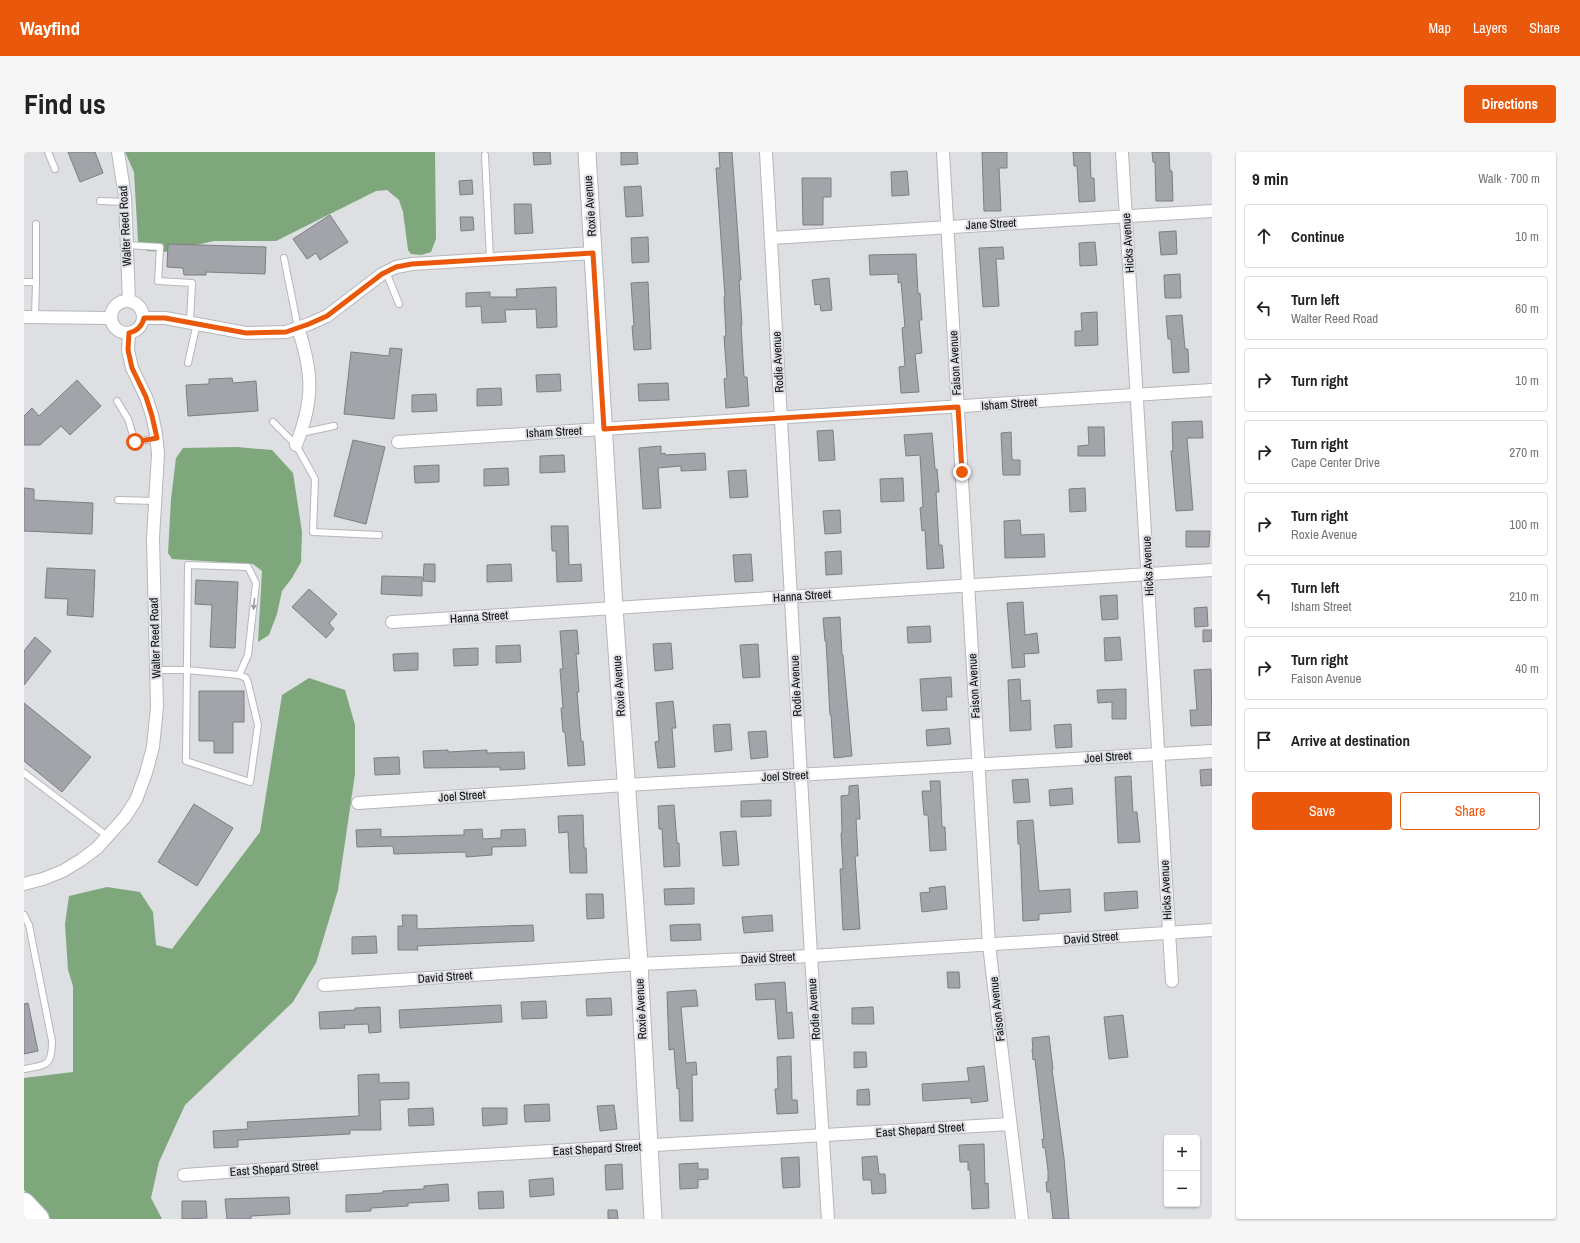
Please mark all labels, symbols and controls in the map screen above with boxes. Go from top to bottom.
text: Wayfind [20,15,80,41]
text: Map [1429,19,1451,37]
text: Layers [1473,19,1507,37]
text: Share [1529,19,1560,37]
text: Find us [24,85,106,123]
button: Directions [1464,85,1556,123]
text: 9 min [1252,167,1288,190]
text: Walk · 700 m [1478,170,1540,187]
street label: Roxie Avenue [580,175,600,237]
street label: Walter Reed Road [115,185,135,267]
street label: Hicks Avenue [1118,213,1138,273]
street label: Jane Street [965,215,1017,233]
icon: ahead [1253,225,1275,247]
text: Continue [1291,226,1344,247]
text: 10 m [1515,228,1539,245]
text: Turn left [1291,289,1339,310]
icon: left [1253,297,1275,319]
text: 60 m [1515,300,1539,317]
text: Walter Reed Road [1291,310,1378,327]
street label: Faison Avenue [945,330,965,396]
street label: Rodie Avenue [768,331,788,393]
icon: right [1253,369,1275,391]
text: Turn right [1291,370,1348,391]
text: 10 m [1515,372,1539,389]
street label: Isham Street [981,394,1038,414]
street label: Isham Street [526,423,583,441]
route start [126,433,144,451]
text: Turn right [1291,433,1348,454]
icon: right [1253,441,1275,463]
text: 270 m [1509,444,1539,461]
text: Cape Center Drive [1291,454,1380,471]
route end [953,463,971,481]
text: Turn right [1291,505,1348,526]
icon: right [1253,513,1275,535]
text: 100 m [1509,516,1539,533]
text: Roxie Avenue [1291,526,1357,543]
street label: Hicks Avenue [1138,536,1158,596]
text: Turn left [1291,577,1339,598]
icon: left [1253,585,1275,607]
street label: Hanna Street [773,586,832,606]
text: 210 m [1509,588,1539,605]
street label: Walter Reed Road [146,597,164,679]
one-way arrow [250,598,257,610]
text: Isham Street [1291,598,1351,615]
street label: Hanna Street [450,607,509,627]
text: Turn right [1291,649,1348,670]
street label: Faison Avenue [964,653,984,719]
street label: Roxie Avenue [609,655,629,717]
street label: Rodie Avenue [786,655,806,717]
icon: right [1253,657,1275,679]
text: 40 m [1515,660,1539,677]
text: Faison Avenue [1291,670,1361,687]
icon: arrive [1253,729,1275,751]
text: Arrive at destination [1291,730,1410,751]
street label: Joel Street [1084,747,1132,767]
street label: Joel Street [761,767,809,785]
street label: Joel Street [438,786,486,806]
button: Save [1252,792,1392,830]
button: Share [1400,792,1540,830]
street label: Hicks Avenue [1156,860,1176,920]
street label: David Street [1063,928,1119,948]
street label: David Street [740,949,796,967]
street label: David Street [417,967,473,987]
street label: Faison Avenue [986,976,1008,1042]
street label: Roxie Avenue [631,978,651,1040]
street label: Rodie Avenue [804,978,824,1040]
street label: East Shepard Street [875,1119,965,1141]
map controls [1164,1135,1200,1207]
button: + [1164,1135,1200,1171]
street label: East Shepard Street [552,1139,642,1159]
street label: East Shepard Street [229,1158,319,1180]
button: − [1164,1171,1200,1207]

